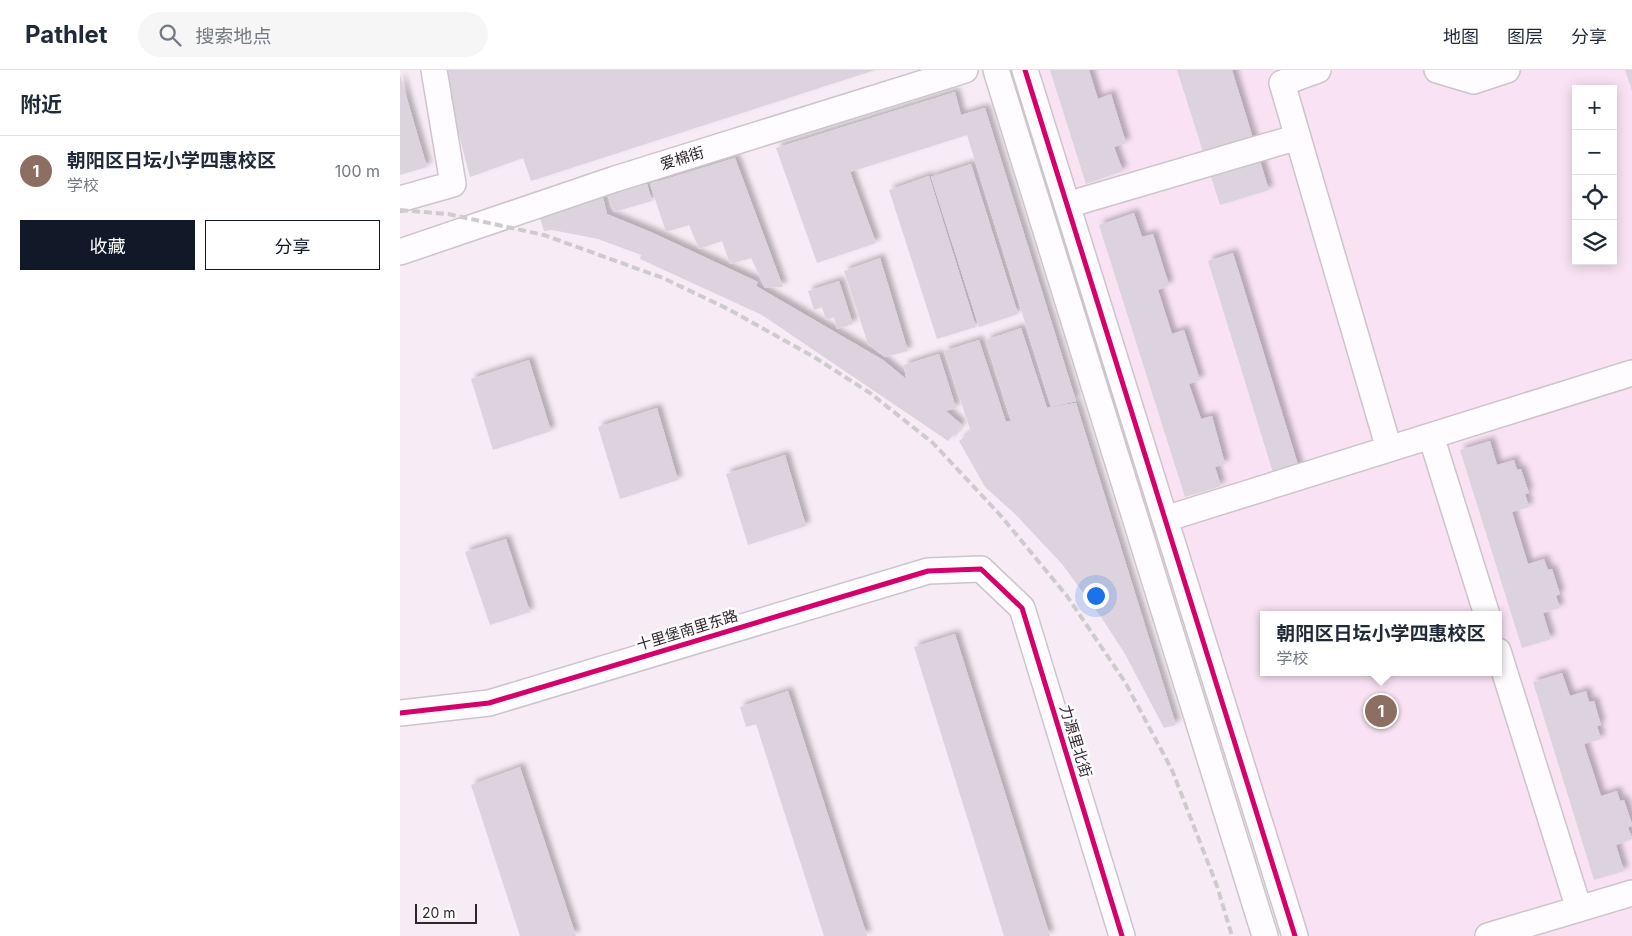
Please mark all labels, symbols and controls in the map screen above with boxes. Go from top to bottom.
search box [138,12,488,57]
text: Pathlet [25,20,108,49]
icon: search [156,21,184,49]
text: 搜索地点 [196,25,272,48]
text: 地图 [1443,26,1479,47]
text: 图层 [1507,26,1543,47]
text: 分享 [1571,26,1607,47]
map controls [1572,85,1617,265]
button: + [1572,85,1617,130]
text: 附近 [20,92,62,117]
button: − [1572,130,1617,175]
street label: 爱棉街 [658,142,706,174]
text: 朝阳区日坛小学四惠校区 [67,149,276,172]
text: 1 [33,161,39,181]
text: 100 m [335,161,380,181]
text: 学校 [67,175,99,195]
button: locate [1572,175,1617,220]
button: 收藏 [20,220,195,270]
button: 分享 [205,220,380,270]
button: layers [1572,220,1617,265]
your location [1083,583,1109,609]
street label: 十里堡南里东路 [634,606,740,654]
popup [1260,611,1502,676]
text: 朝阳区日坛小学四惠校区 [1276,622,1486,645]
text: 学校 [1276,648,1309,668]
pin: 1 [1365,692,1397,730]
street label: 力源里北街 [1056,702,1096,780]
scale bar [415,901,478,924]
text: 20 m [422,904,456,921]

